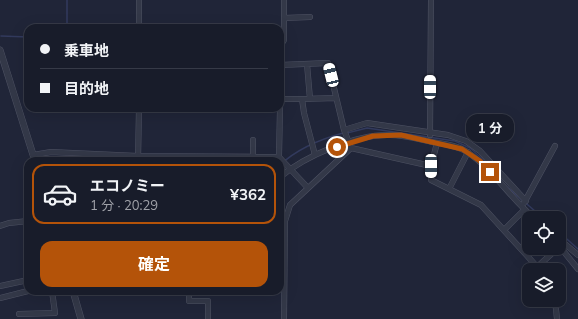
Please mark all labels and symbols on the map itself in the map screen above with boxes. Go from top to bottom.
car [322,62,340,88]
car [424,75,436,99]
callout: 1 分 [466,114,514,142]
route start [328,138,346,156]
car [425,154,437,178]
route end [481,163,499,181]

